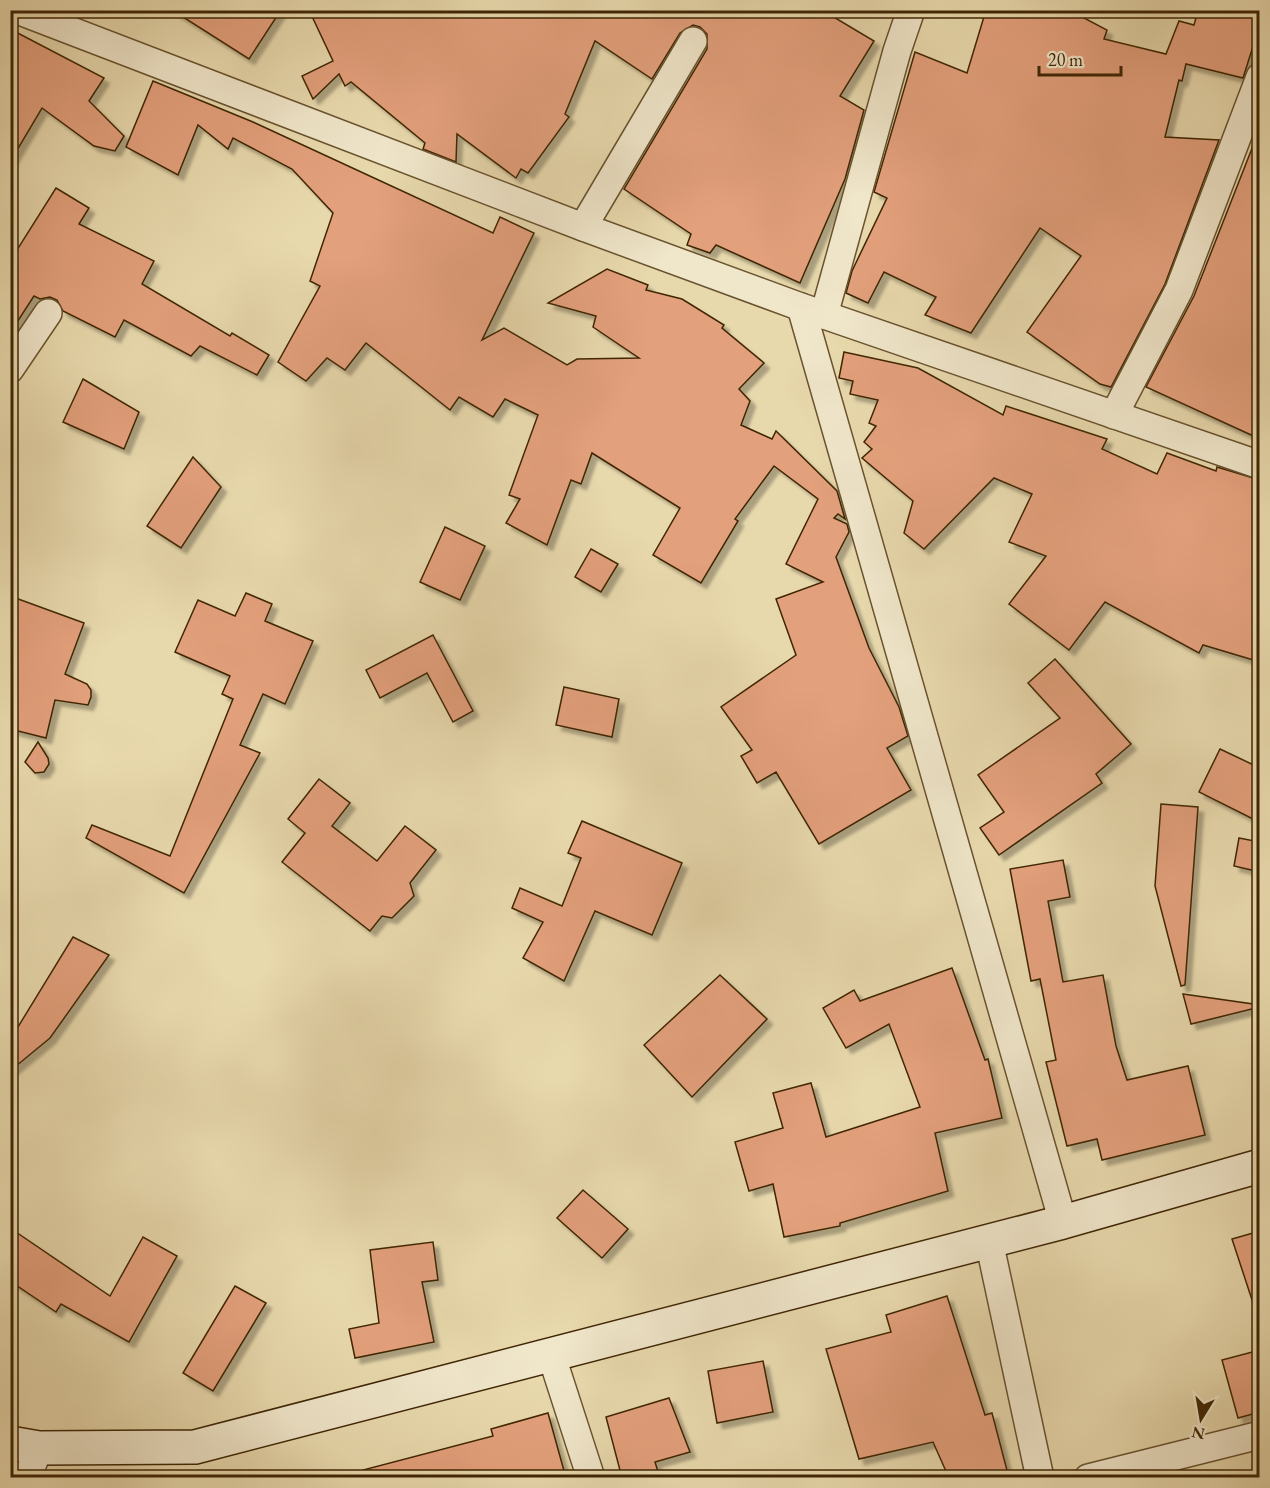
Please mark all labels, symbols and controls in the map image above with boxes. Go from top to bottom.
scale bar [1039,39,1122,77]
text: 20 m [1048,48,1083,71]
north arrow [1171,1389,1231,1449]
text: N [1190,1422,1207,1445]

